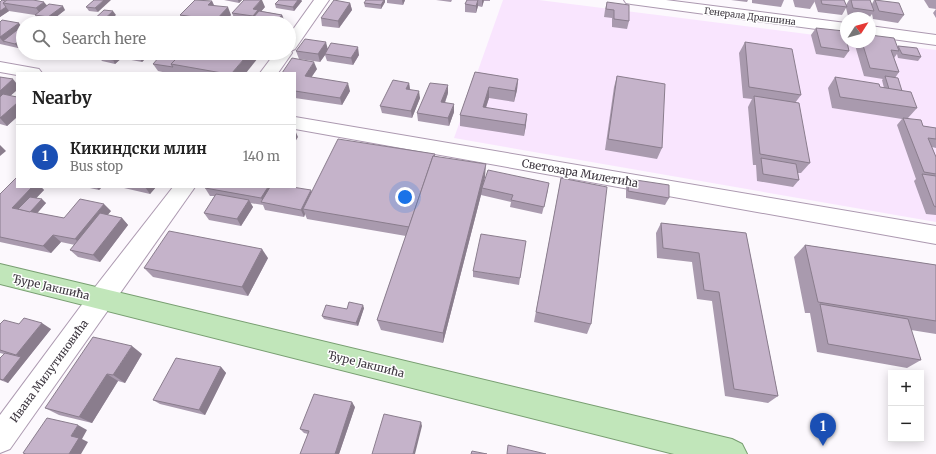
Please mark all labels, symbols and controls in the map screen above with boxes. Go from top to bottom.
street label: Генерала Драпшина [704,5,797,27]
north arrow [840,12,876,48]
search box [16,16,296,60]
icon: search [30,27,52,49]
text: Search here [62,29,146,48]
text: Nearby [32,87,92,109]
text: Кикиндски млин [70,139,207,158]
text: 1 [42,148,48,165]
text: 140 m [243,148,280,165]
street label: Светозара Милетића [521,156,639,190]
text: Bus stop [70,158,123,175]
your location [395,187,415,207]
street label: Ђуре Јакшића [11,271,91,303]
street label: Ивана Милутиновића [7,317,91,425]
street label: Ђуре Јакшића [326,348,406,380]
map controls [888,370,924,442]
button: + [888,370,924,406]
button: − [888,406,924,442]
pin: 1 [810,413,836,446]

